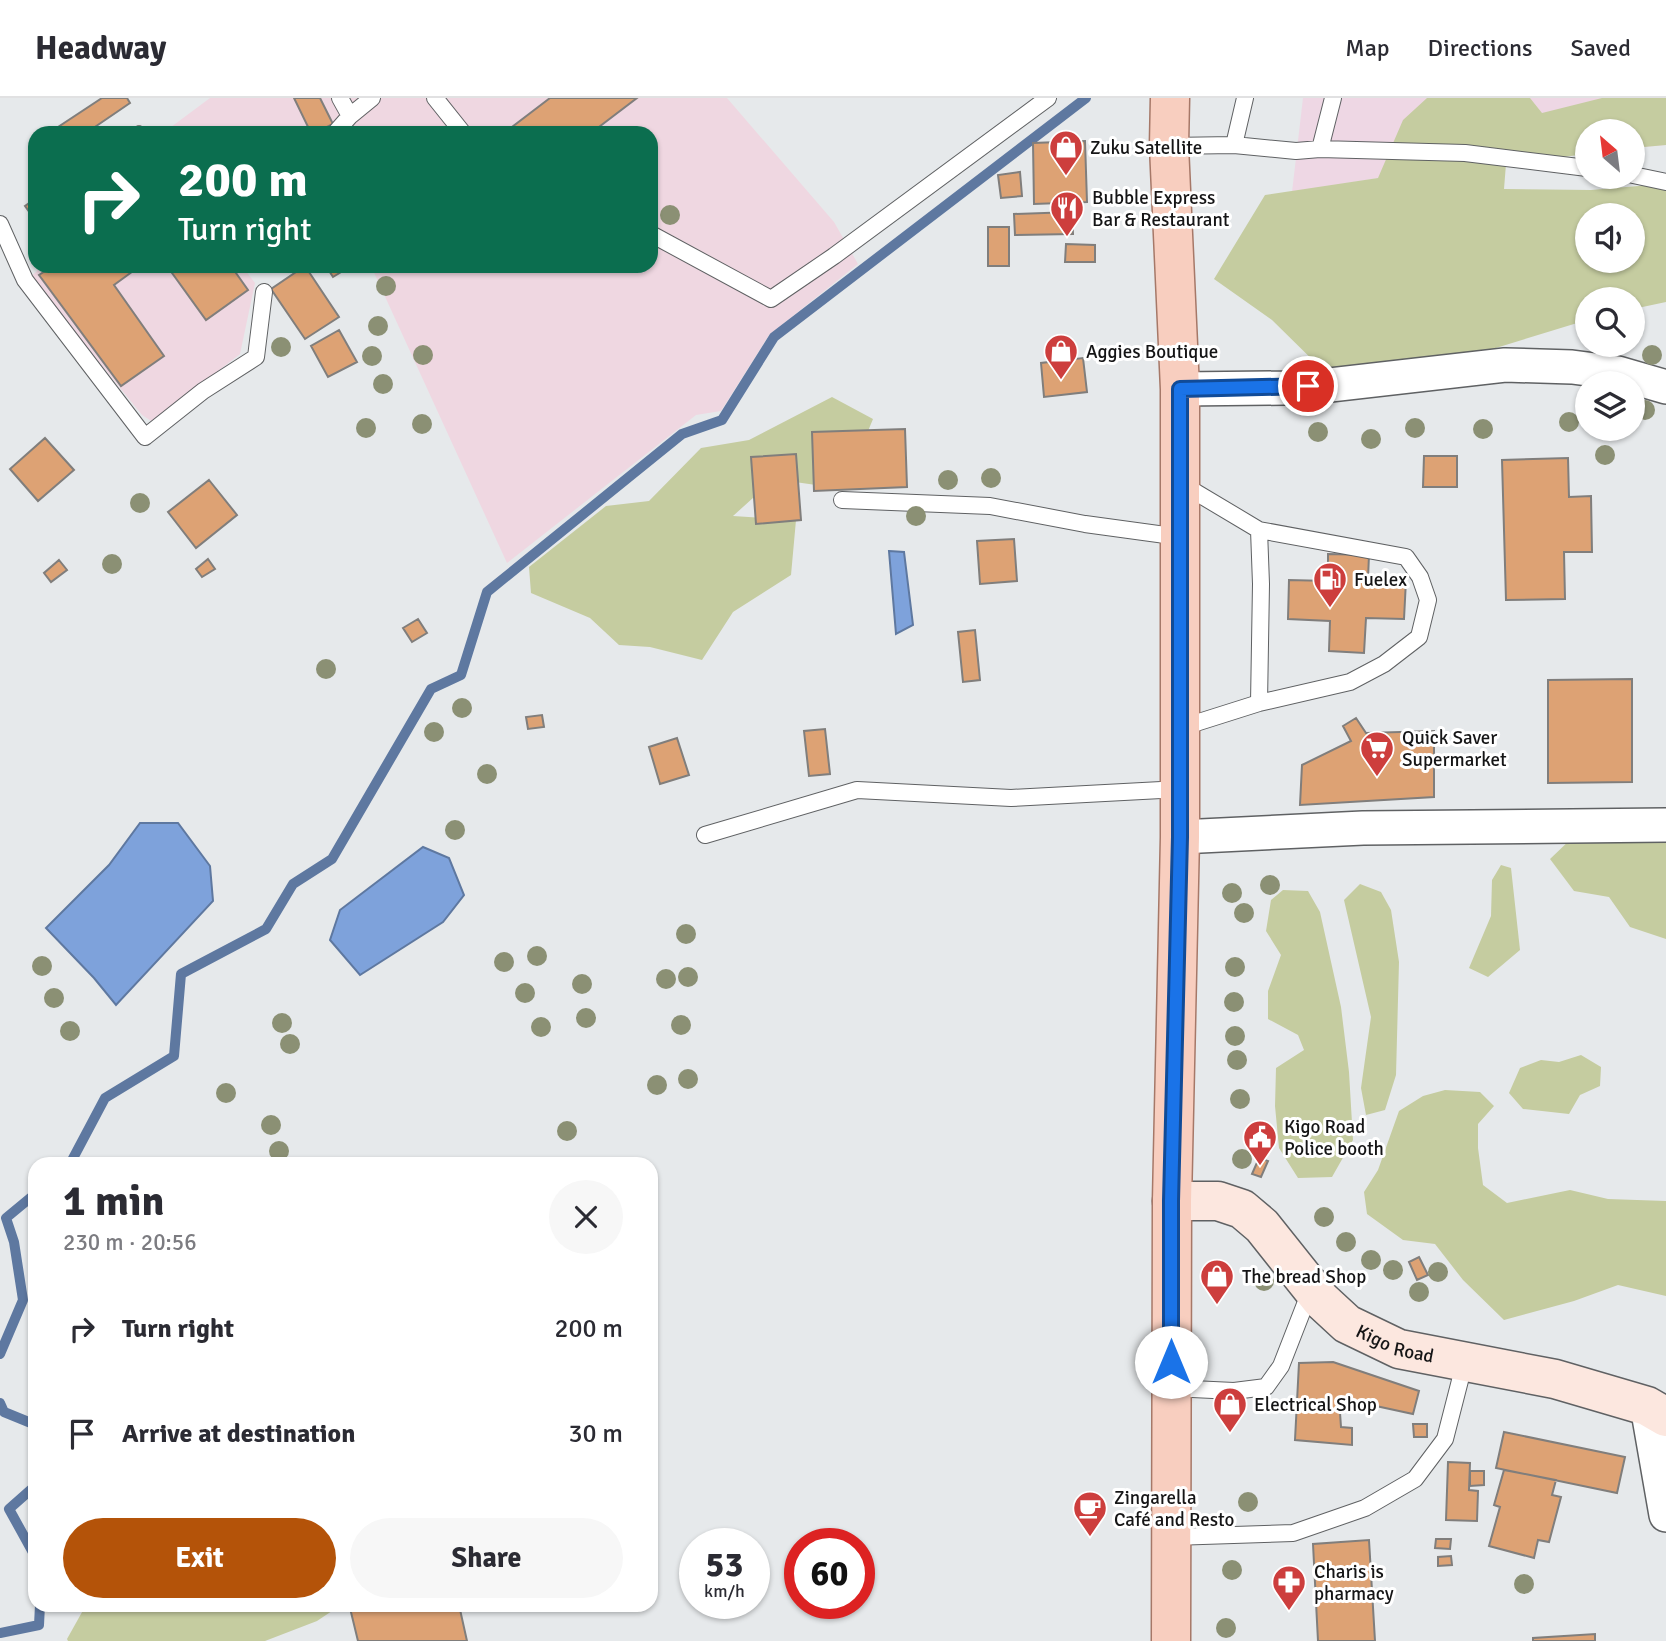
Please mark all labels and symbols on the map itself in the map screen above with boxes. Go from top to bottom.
north arrow [1575,119,1645,189]
shop icon: Zuku Satellite [1047,128,1085,177]
place label: Zuku Satellite [1090,136,1202,160]
place label: Bubble Express Bar & Restaurant [1092,186,1230,232]
restaurant icon: Bubble Express Bar & Restaurant [1048,189,1086,238]
shop icon: Aggies Boutique [1042,332,1080,381]
place label: Aggies Boutique [1086,340,1218,364]
pin [1278,356,1338,416]
fuel station icon: Fuelex [1311,560,1349,609]
place label: Fuelex [1354,568,1407,592]
place label: Quick Saver Supermarket [1402,726,1507,772]
supermarket icon: Quick Saver Supermarket [1358,729,1396,778]
place label: Kigo Road Police booth [1284,1115,1384,1161]
public building icon: Kigo Road Police booth [1241,1118,1279,1167]
shop icon: The bread Shop [1198,1257,1236,1306]
place label: The bread Shop [1242,1265,1366,1289]
street label: Kigo Road [1352,1319,1436,1368]
position arrow [1134,1325,1208,1399]
shop icon: Electrical Shop [1211,1385,1249,1434]
place label: Electrical Shop [1254,1393,1377,1417]
place label: Zingarella Café and Resto [1114,1486,1235,1532]
cafe icon: Zingarella Café and Resto [1071,1489,1109,1538]
speed limit sign: 60 [784,1528,875,1619]
place label: Charis is pharmacy [1314,1560,1394,1606]
pharmacy icon: Charis is pharmacy [1270,1563,1308,1612]

